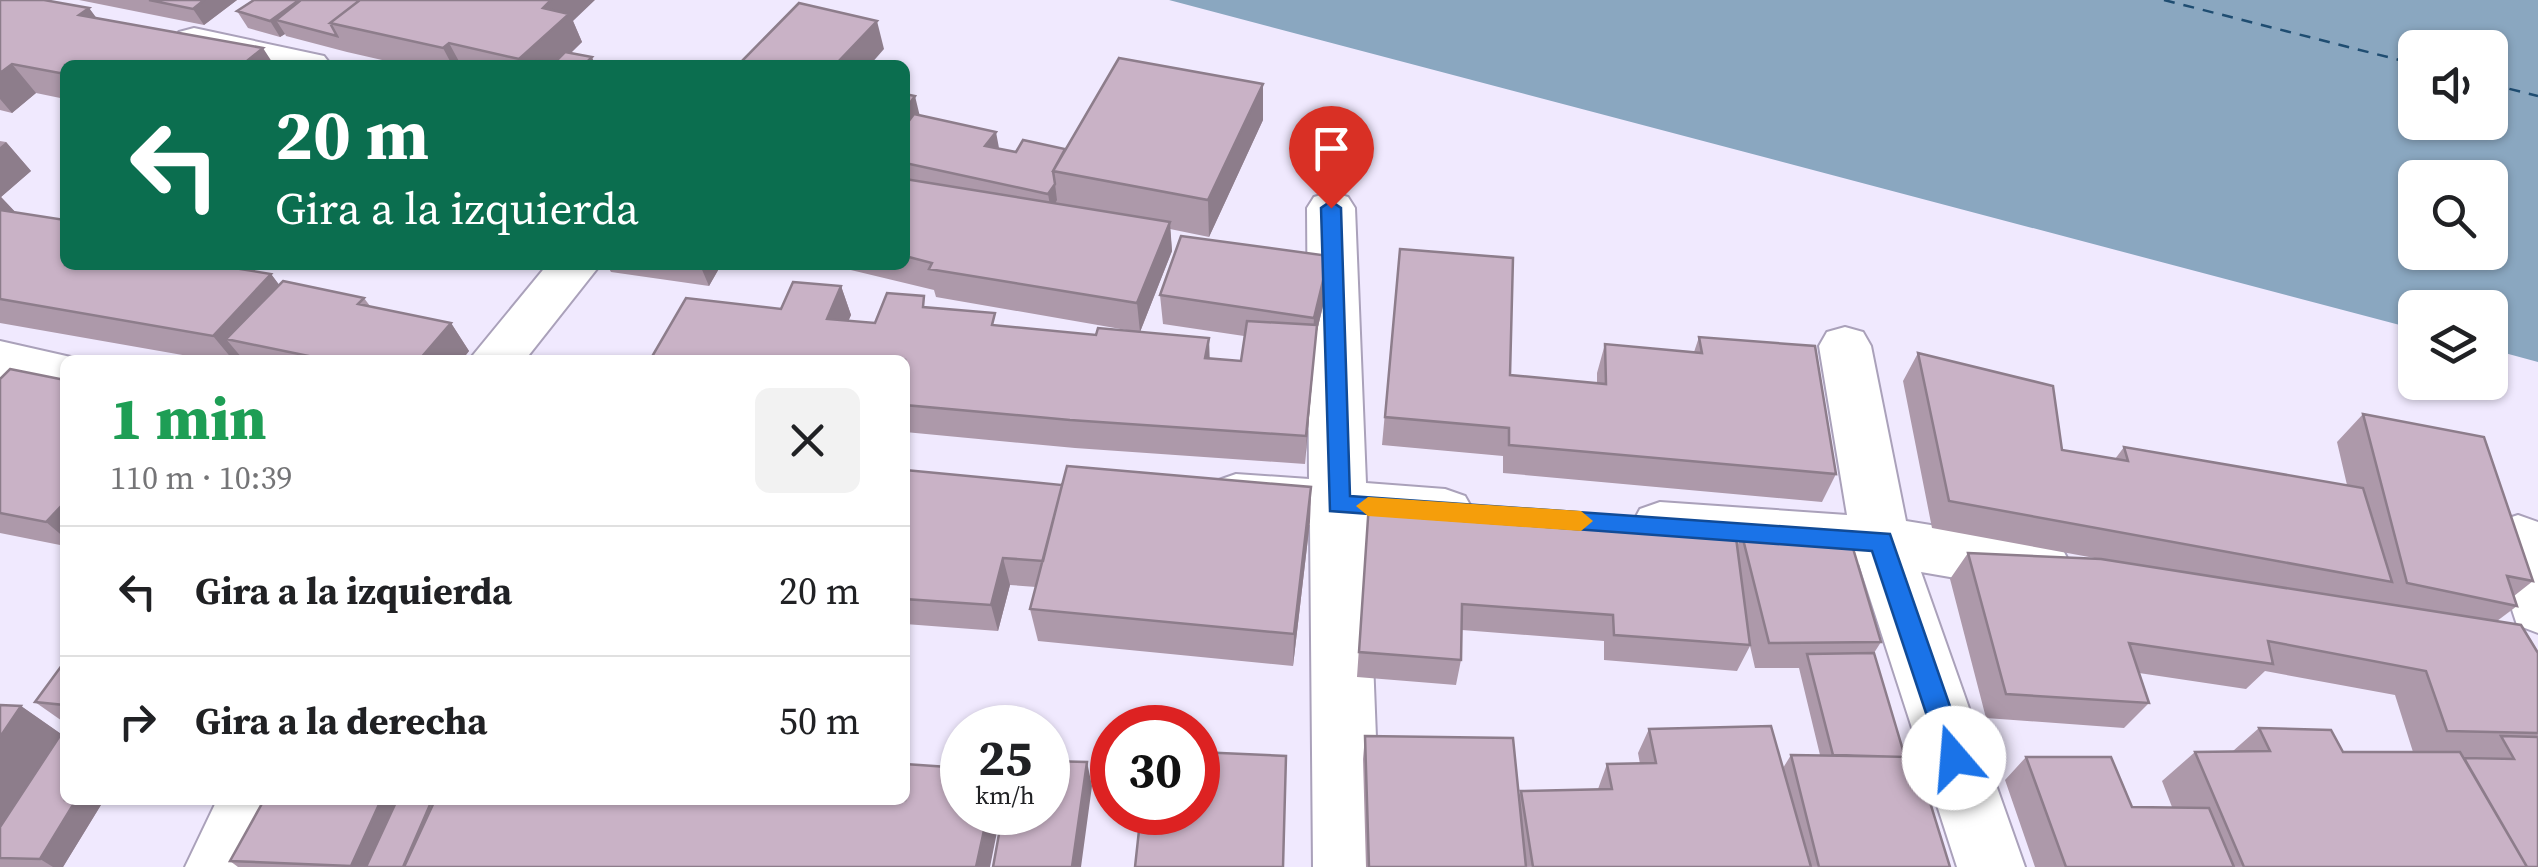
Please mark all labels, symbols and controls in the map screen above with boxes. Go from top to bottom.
map controls [2398,30,2508,400]
button: sound [2398,30,2508,140]
text: 20 m [275,86,429,182]
icon: left [110,100,240,230]
pin [1289,106,1374,209]
icon: arrive [1304,121,1359,176]
button: search [2398,160,2508,270]
text: Gira a la izquierda [275,177,639,239]
button: layers [2398,290,2508,400]
text: 1 min [110,377,266,459]
button: close [755,388,860,493]
text: 110 m · 10:39 [110,456,292,500]
icon: left [110,564,165,619]
text: Gira a la izquierda [195,565,512,617]
text: 20 m [779,565,860,617]
icon: right [110,694,165,749]
text: Gira a la derecha [195,695,487,747]
text: 50 m [779,695,860,747]
speed limit sign: 30 [1090,705,1220,835]
position arrow [1902,706,2006,810]
text: 25 [978,723,1032,792]
text: km/h [975,778,1035,812]

